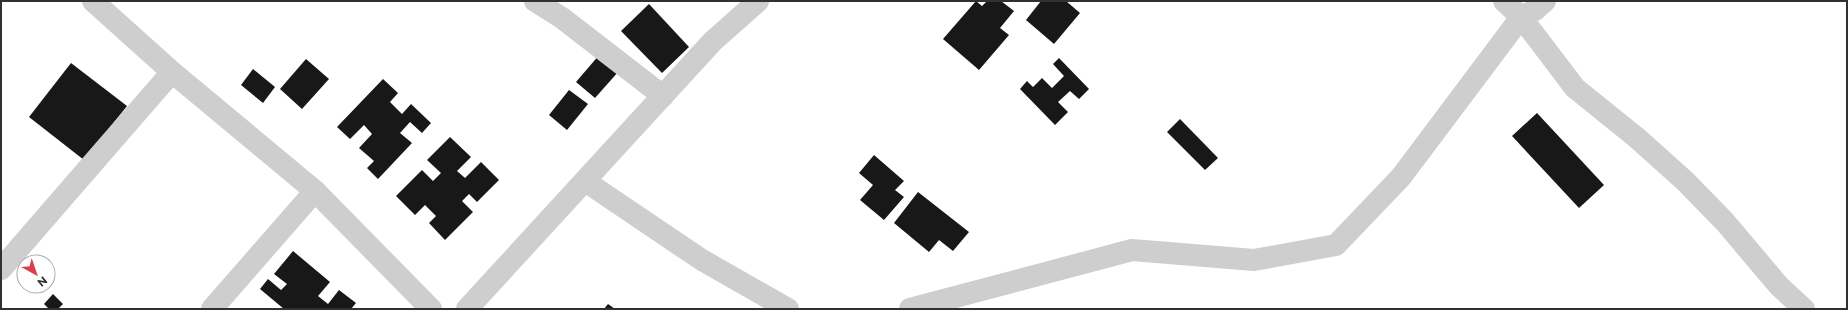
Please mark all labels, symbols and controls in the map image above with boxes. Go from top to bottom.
north arrow [16,254,56,294]
text: N [35,273,50,290]

